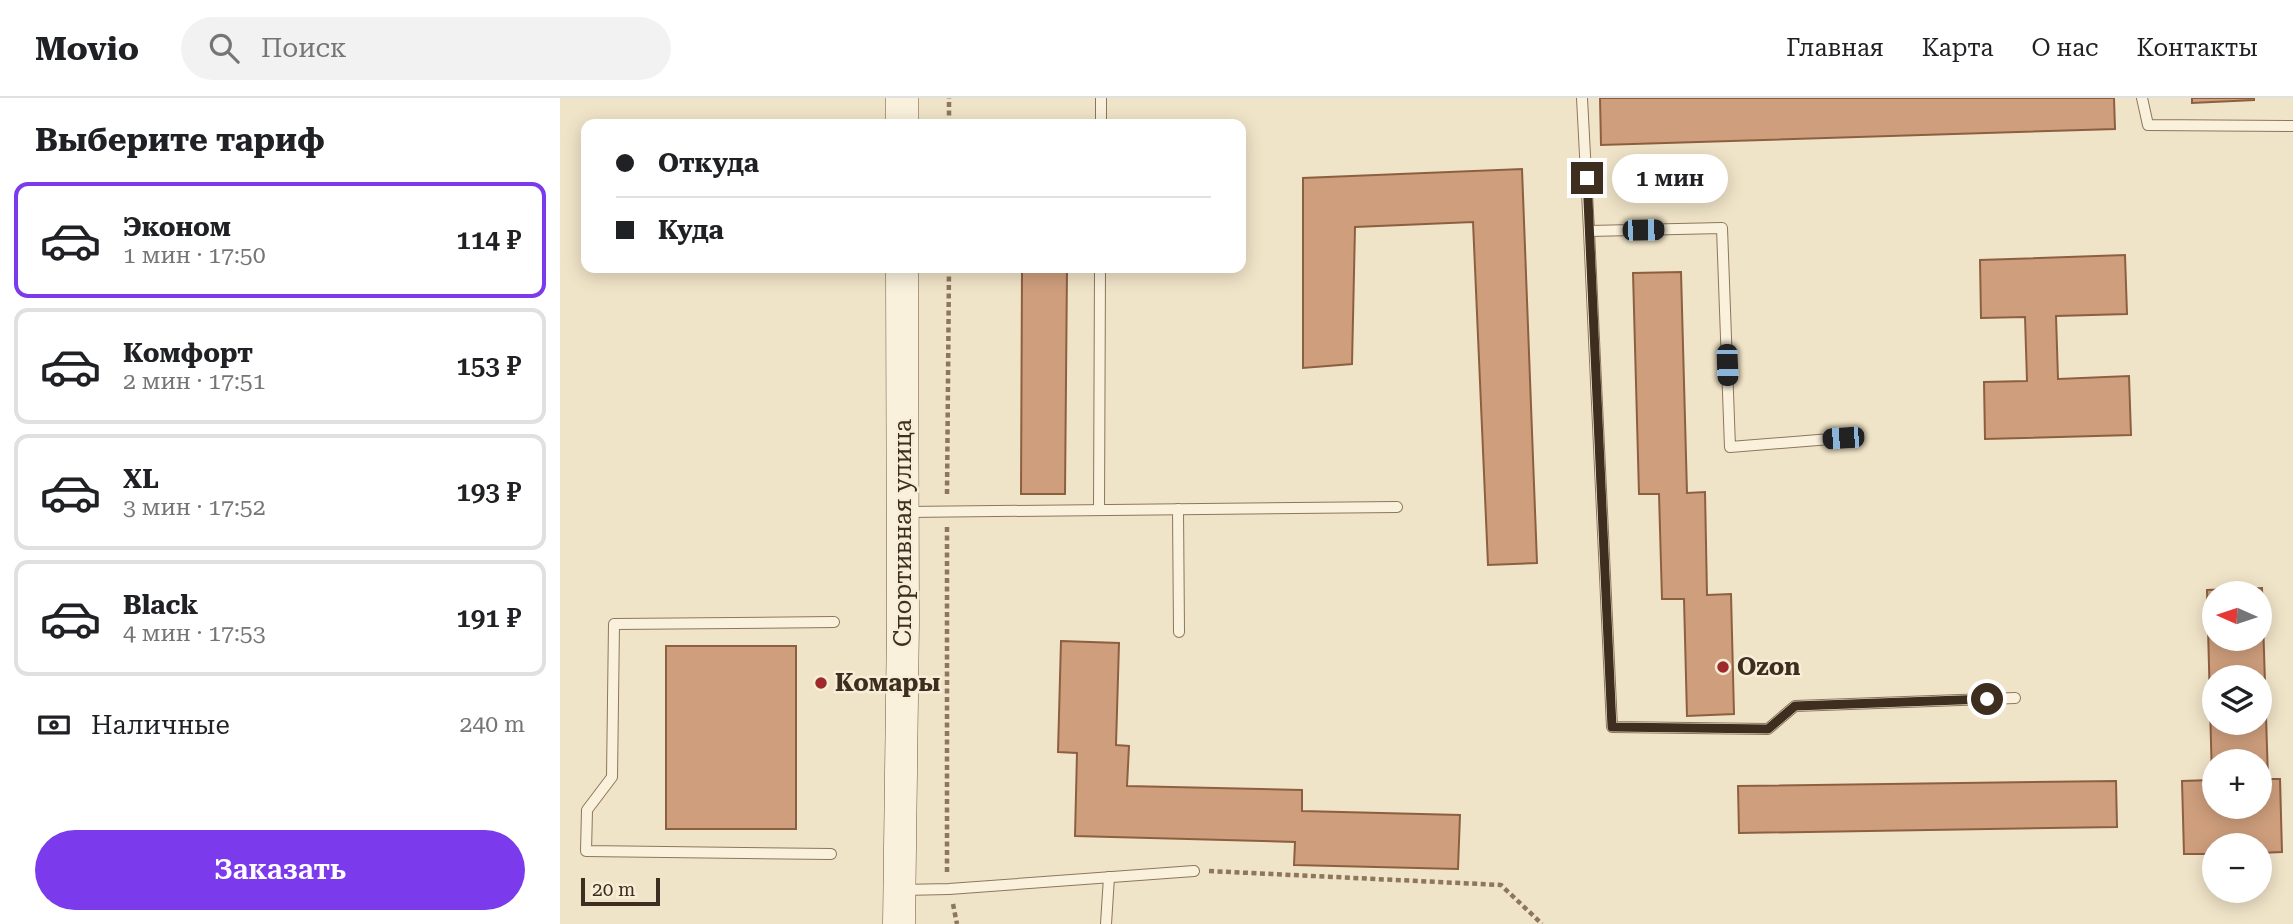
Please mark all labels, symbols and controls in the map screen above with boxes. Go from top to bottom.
search box [181,17,671,80]
text: Movio [35,29,139,68]
icon: search [205,29,243,67]
text: Поиск [261,33,347,63]
text: Главная [1786,34,1884,62]
text: Карта [1922,34,1993,62]
text: О нас [2031,34,2098,62]
text: Контакты [2136,34,2258,62]
text: Выберите тариф [35,121,325,159]
text: Откуда [658,148,759,178]
callout: 1 мин [1612,154,1727,202]
route end [1571,162,1603,194]
text: 1 мин [1636,165,1704,192]
icon: car [39,209,102,272]
text: Эконом [123,212,231,242]
text: Куда [658,215,724,245]
car [1622,219,1665,241]
text: 114 ₽ [456,225,521,255]
text: 1 мин · 17:50 [123,242,266,269]
icon: car [39,335,102,398]
text: Комфорт [123,338,253,368]
car [1716,344,1739,386]
text: 153 ₽ [456,351,521,381]
text: 2 мин · 17:51 [123,368,266,395]
street label: Спортивная улица [889,419,917,647]
car [1822,426,1865,450]
icon: car [39,461,102,524]
text: XL [123,464,159,494]
text: 193 ₽ [456,477,521,507]
text: 3 мин · 17:52 [123,494,266,521]
north arrow [2202,581,2272,651]
map controls [2202,581,2272,903]
icon: car [39,587,102,650]
text: Black [123,590,198,620]
text: 191 ₽ [456,603,521,633]
text: 4 мин · 17:53 [123,620,266,647]
place label: Ozon [1737,653,1800,681]
marker: Ozon [1715,659,1731,675]
button: layers [2202,665,2272,735]
place label: Комары [835,669,940,697]
marker: Комары [813,675,829,691]
route start [1971,683,2003,715]
icon: cash [35,706,73,744]
text: Наличные [91,710,230,740]
text: 240 m [460,711,525,738]
button: + [2202,749,2272,819]
button: Заказать [35,830,525,910]
button: − [2202,833,2272,903]
scale bar [581,875,660,907]
text: 20 m [592,878,635,901]

